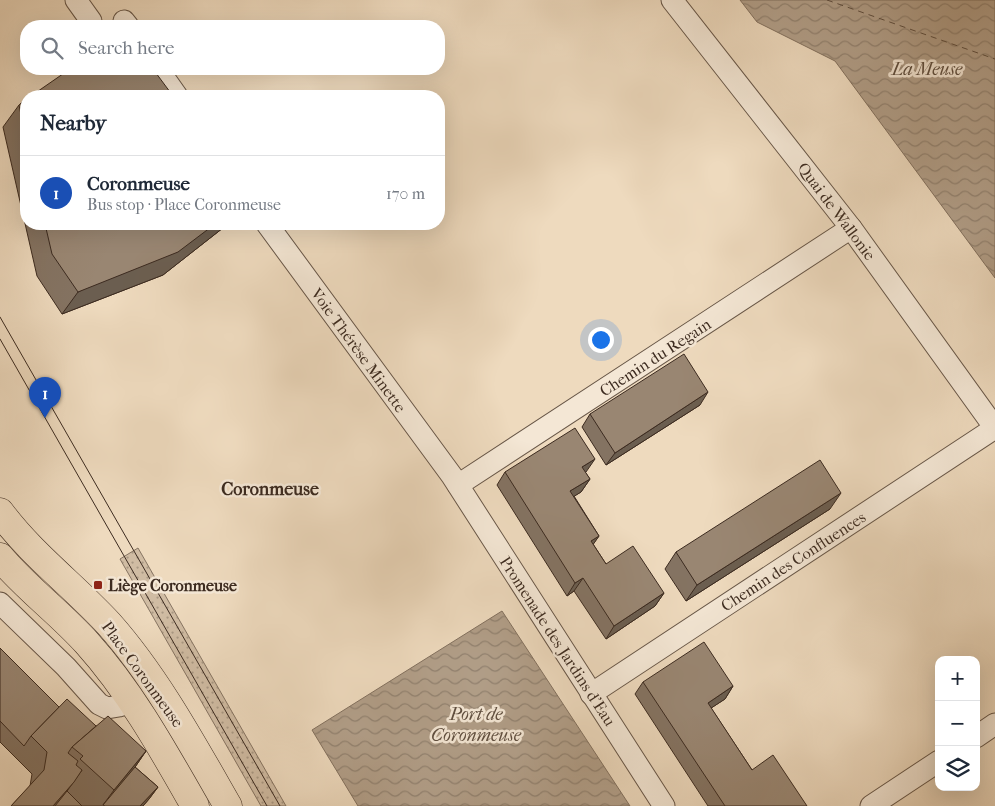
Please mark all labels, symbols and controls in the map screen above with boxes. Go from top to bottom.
search box [20,20,445,75]
icon: search [38,34,66,62]
text: Search here [78,37,174,59]
water label: La Meuse [890,59,963,80]
text: Nearby [40,111,106,135]
street label: Quai de Wallonie [794,159,880,264]
text: Coronmeuse [87,173,190,195]
text: 1 [53,184,59,203]
text: 170 m [386,184,425,203]
text: Bus stop · Place Coronmeuse [87,195,281,214]
street label: Voie Thérèse Minette [307,284,410,416]
street label: Chemin du Regain [596,314,715,400]
your location [588,327,614,353]
pin: 1 [29,377,61,418]
district label: Coronmeuse [221,479,319,500]
street label: Chemin des Confluences [717,508,869,615]
street label: Promenade des Jardins d'Eau [496,553,620,730]
place label: Liège Coronmeuse [108,576,237,596]
marker: Liège Coronmeuse [92,579,104,591]
street label: Place Coronmeuse [98,617,188,731]
map controls [935,656,980,791]
button: + [935,656,980,701]
button: − [935,701,980,746]
water label: Port de Coronmeuse [431,704,522,746]
button: layers [935,746,980,791]

